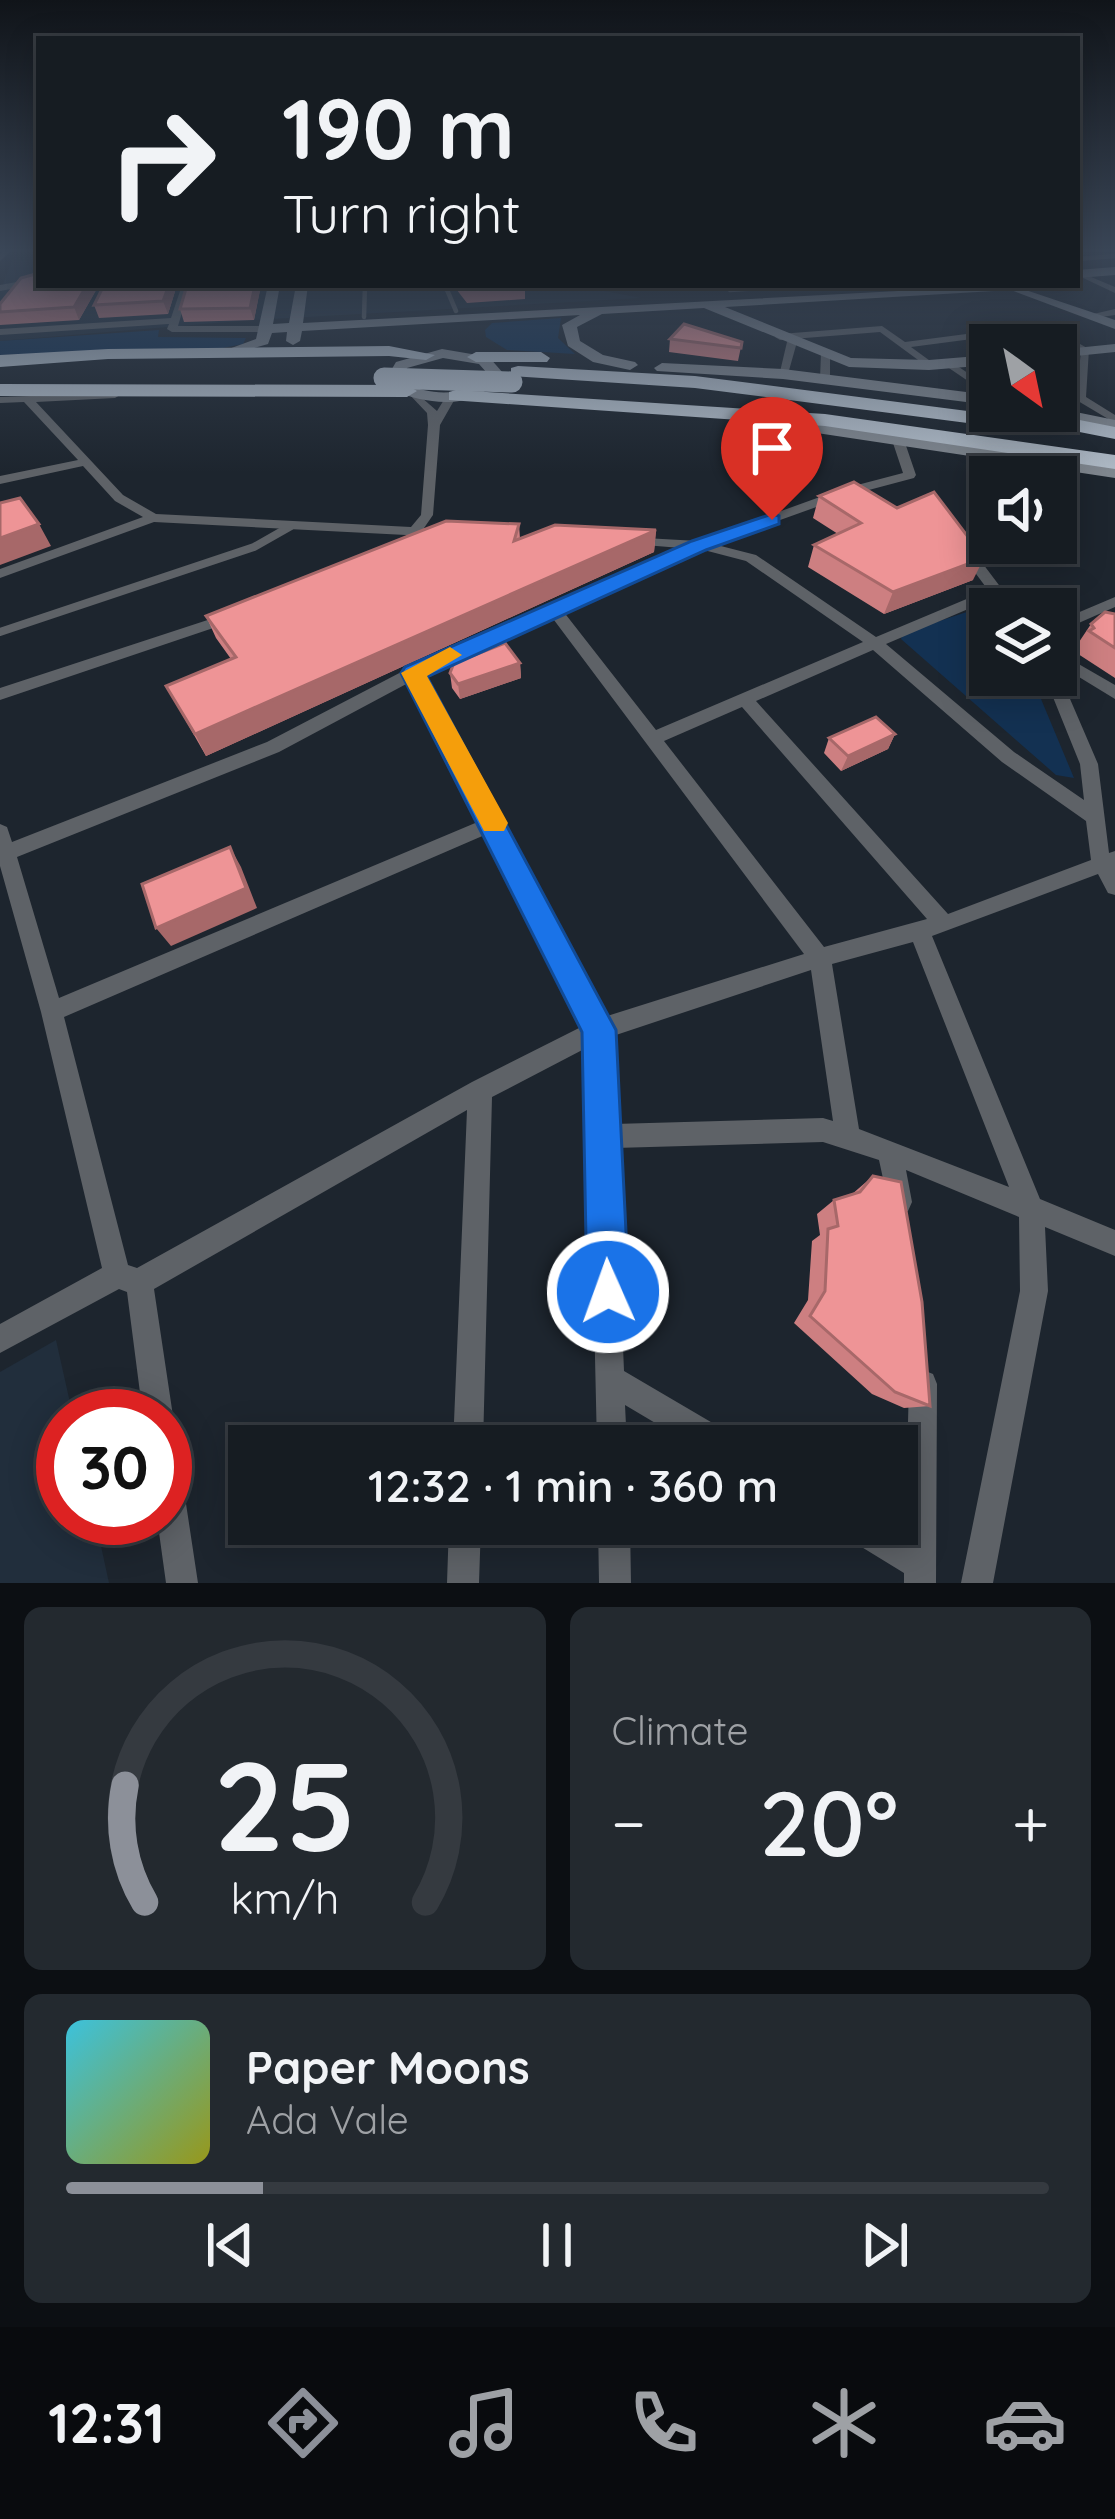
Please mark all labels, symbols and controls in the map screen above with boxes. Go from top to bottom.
text: 190 m [282,75,515,180]
icon: right [84,84,240,240]
text: Turn right [282,179,521,247]
north arrow [969,324,1077,432]
map controls [969,324,1077,696]
pin [721,397,823,520]
icon: arrive [739,415,805,481]
button: sound [969,456,1077,564]
button: layers [969,588,1077,696]
position arrow [545,1229,671,1355]
speed limit sign: 30 [36,1389,192,1545]
text: 12:32 · 1 min · 360 m [368,1457,778,1513]
text: Climate [612,1706,749,1755]
text: 25 [213,1726,356,1882]
text: 20° [759,1766,898,1879]
text: − [612,1781,646,1864]
text: + [1012,1781,1049,1864]
text: km/h [230,1870,339,1924]
text: Paper Moons [246,2039,530,2095]
text: Ada Vale [246,2095,409,2144]
icon: previous [197,2212,263,2278]
icon: pause [524,2212,590,2278]
icon: next [852,2212,918,2278]
icon: directions [261,2381,345,2465]
icon: music [442,2381,526,2465]
icon: phone [622,2381,706,2465]
icon: climate [802,2381,886,2465]
icon: car [983,2381,1067,2465]
text: 12:31 [48,2389,165,2457]

